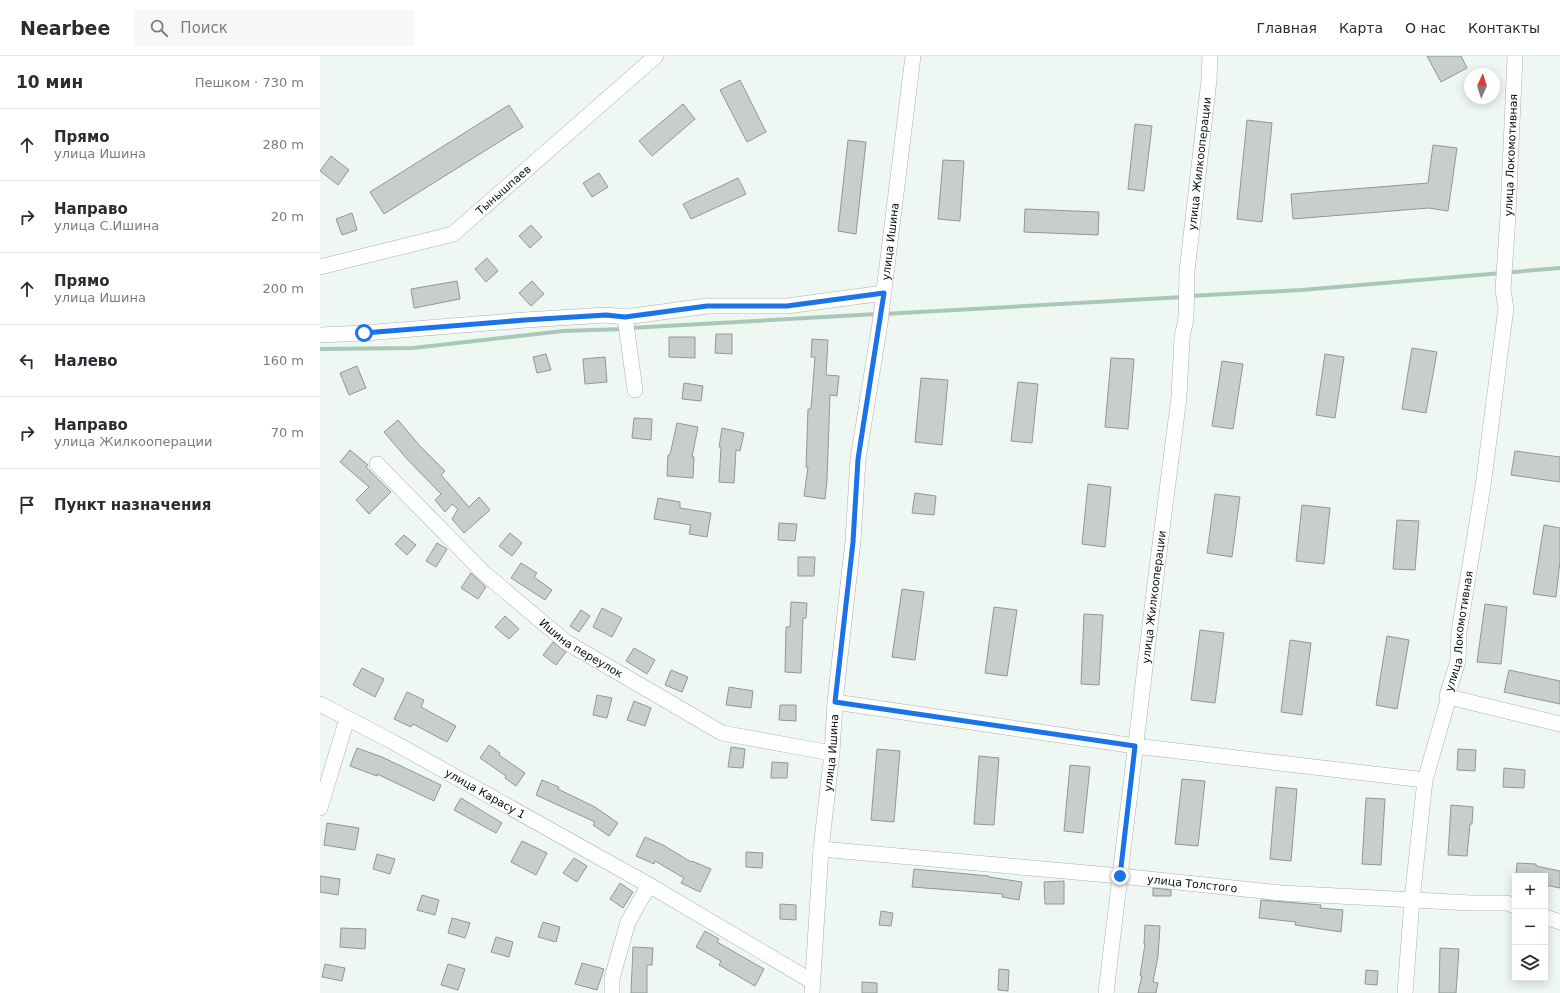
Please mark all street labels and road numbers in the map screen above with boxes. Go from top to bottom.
street label: улица Локомотивная [1501,94,1520,217]
street label: улица Жилкооперации [1185,96,1213,231]
street label: Тынышпаев [473,162,533,218]
street label: улица Ишина [879,202,901,281]
street label: улица Жилкооперации [1139,529,1168,664]
street label: улица Локомотивная [1442,570,1475,693]
street label: Ишина переулок [537,616,626,680]
street label: улица Ишина [821,714,841,792]
street label: улица Карасу 1 [443,766,528,821]
street label: улица Толстого [1147,872,1238,895]

